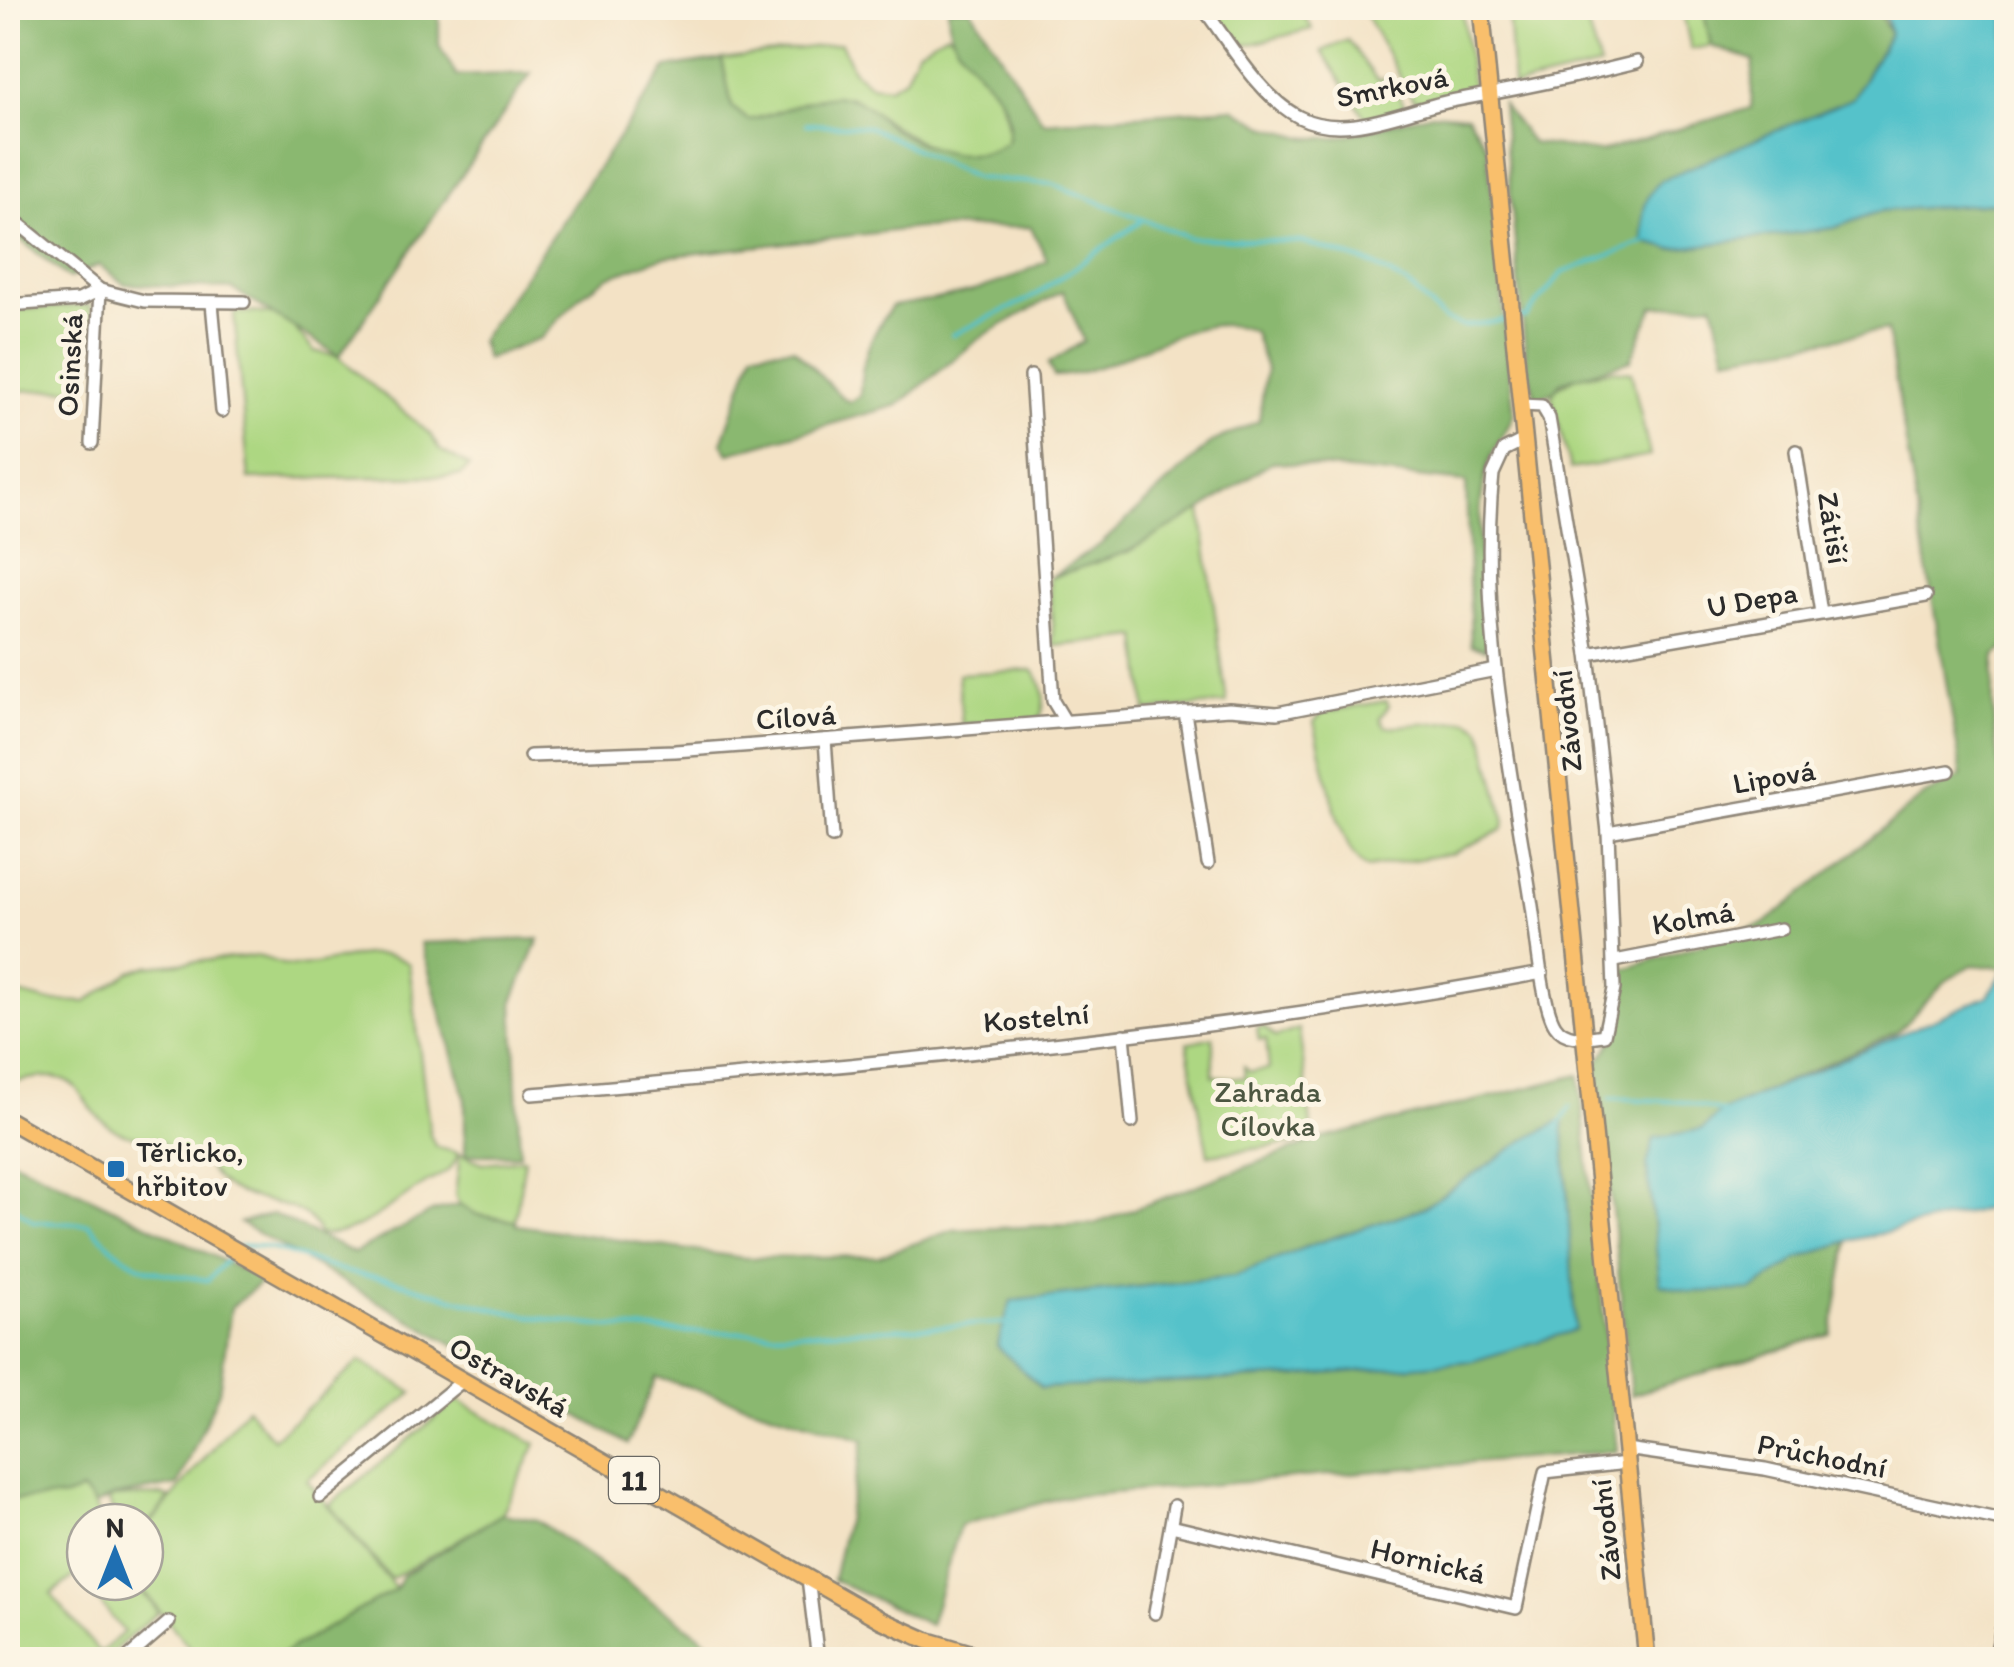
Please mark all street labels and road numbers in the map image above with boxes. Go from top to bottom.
street label: Smrková [1333,57,1452,116]
street label: Osinská [48,312,91,418]
street label: Zátiší [1810,489,1857,567]
street label: U Depa [1704,573,1800,626]
street label: Závodní [1543,668,1590,774]
street label: Cílová [755,695,838,738]
street label: Lipová [1730,751,1819,802]
street label: Kolmá [1649,892,1737,943]
street label: Kostelní [981,994,1091,1041]
street label: Ostravská [443,1328,576,1426]
street label: Průchodní [1754,1425,1890,1486]
road number: 11 [609,1457,659,1503]
street label: Závodní [1582,1477,1629,1583]
street label: Hornická [1367,1529,1490,1592]

